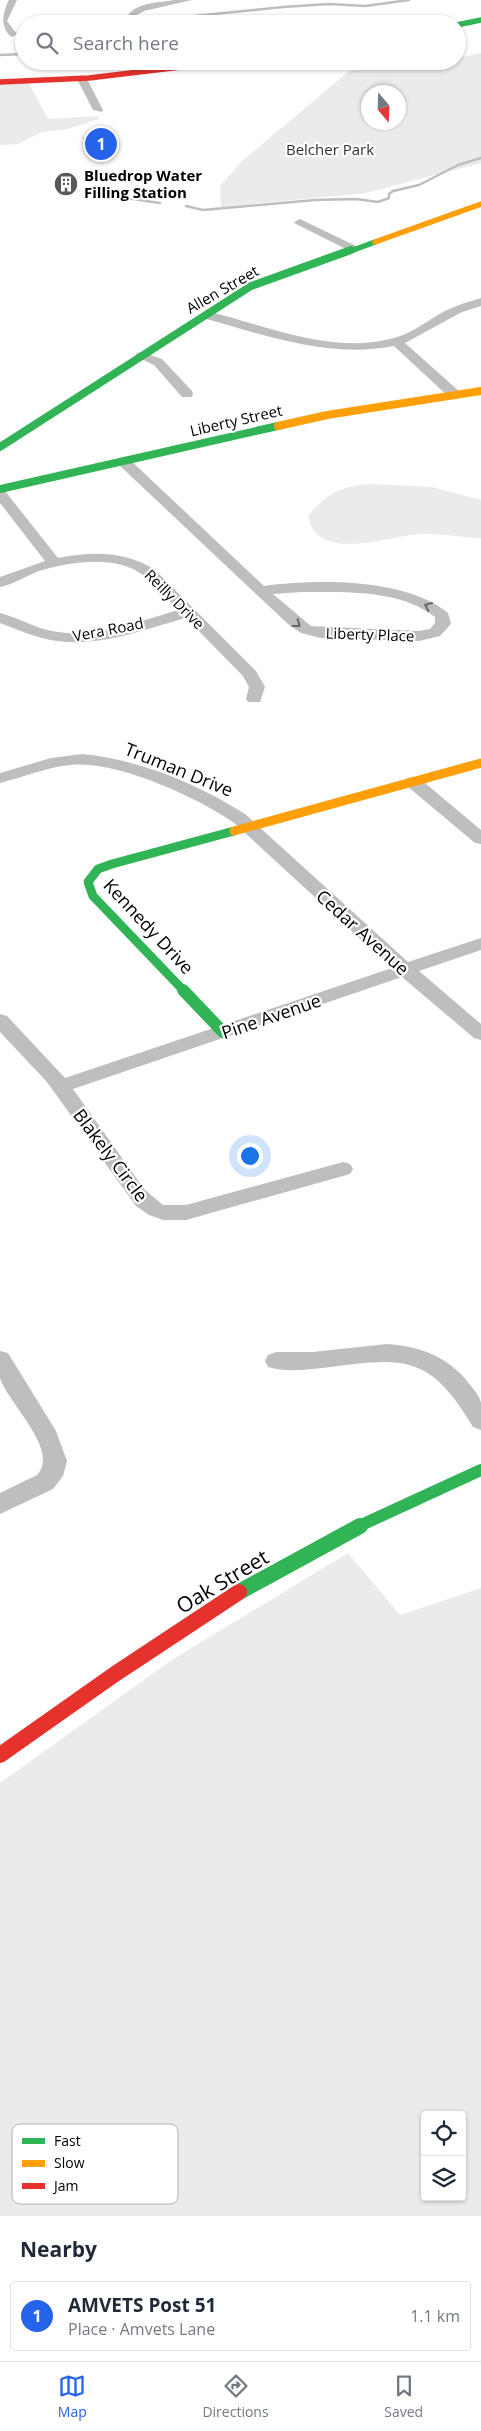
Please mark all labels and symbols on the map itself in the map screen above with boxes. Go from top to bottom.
north arrow [361,85,406,130]
pin: 1 [85,125,117,163]
park label: Belcher Park [286,139,374,159]
place label: Bluedrop Water Filling Station [84,165,202,202]
building icon: Bluedrop Water Filling Station [53,171,79,197]
street label: Allen Street [182,260,262,318]
street label: Liberty Street [188,400,284,440]
street label: Reilly Drive [141,565,209,633]
one-way arrow [424,601,433,612]
street label: Vera Road [71,612,145,646]
one-way arrow [291,618,300,627]
street label: Liberty Place [325,622,415,646]
street label: Truman Drive [121,736,237,802]
street label: Kennedy Drive [99,873,199,979]
street label: Cedar Avenue [311,884,415,980]
street label: Pine Avenue [218,988,324,1044]
street label: Blakely Circle [68,1104,154,1206]
your location [237,1143,263,1169]
street label: Oak Street [171,1542,273,1620]
legend [12,2124,178,2204]
text: Fast [54,2131,81,2150]
text: Slow [54,2153,85,2172]
text: Jam [52,2176,79,2195]

